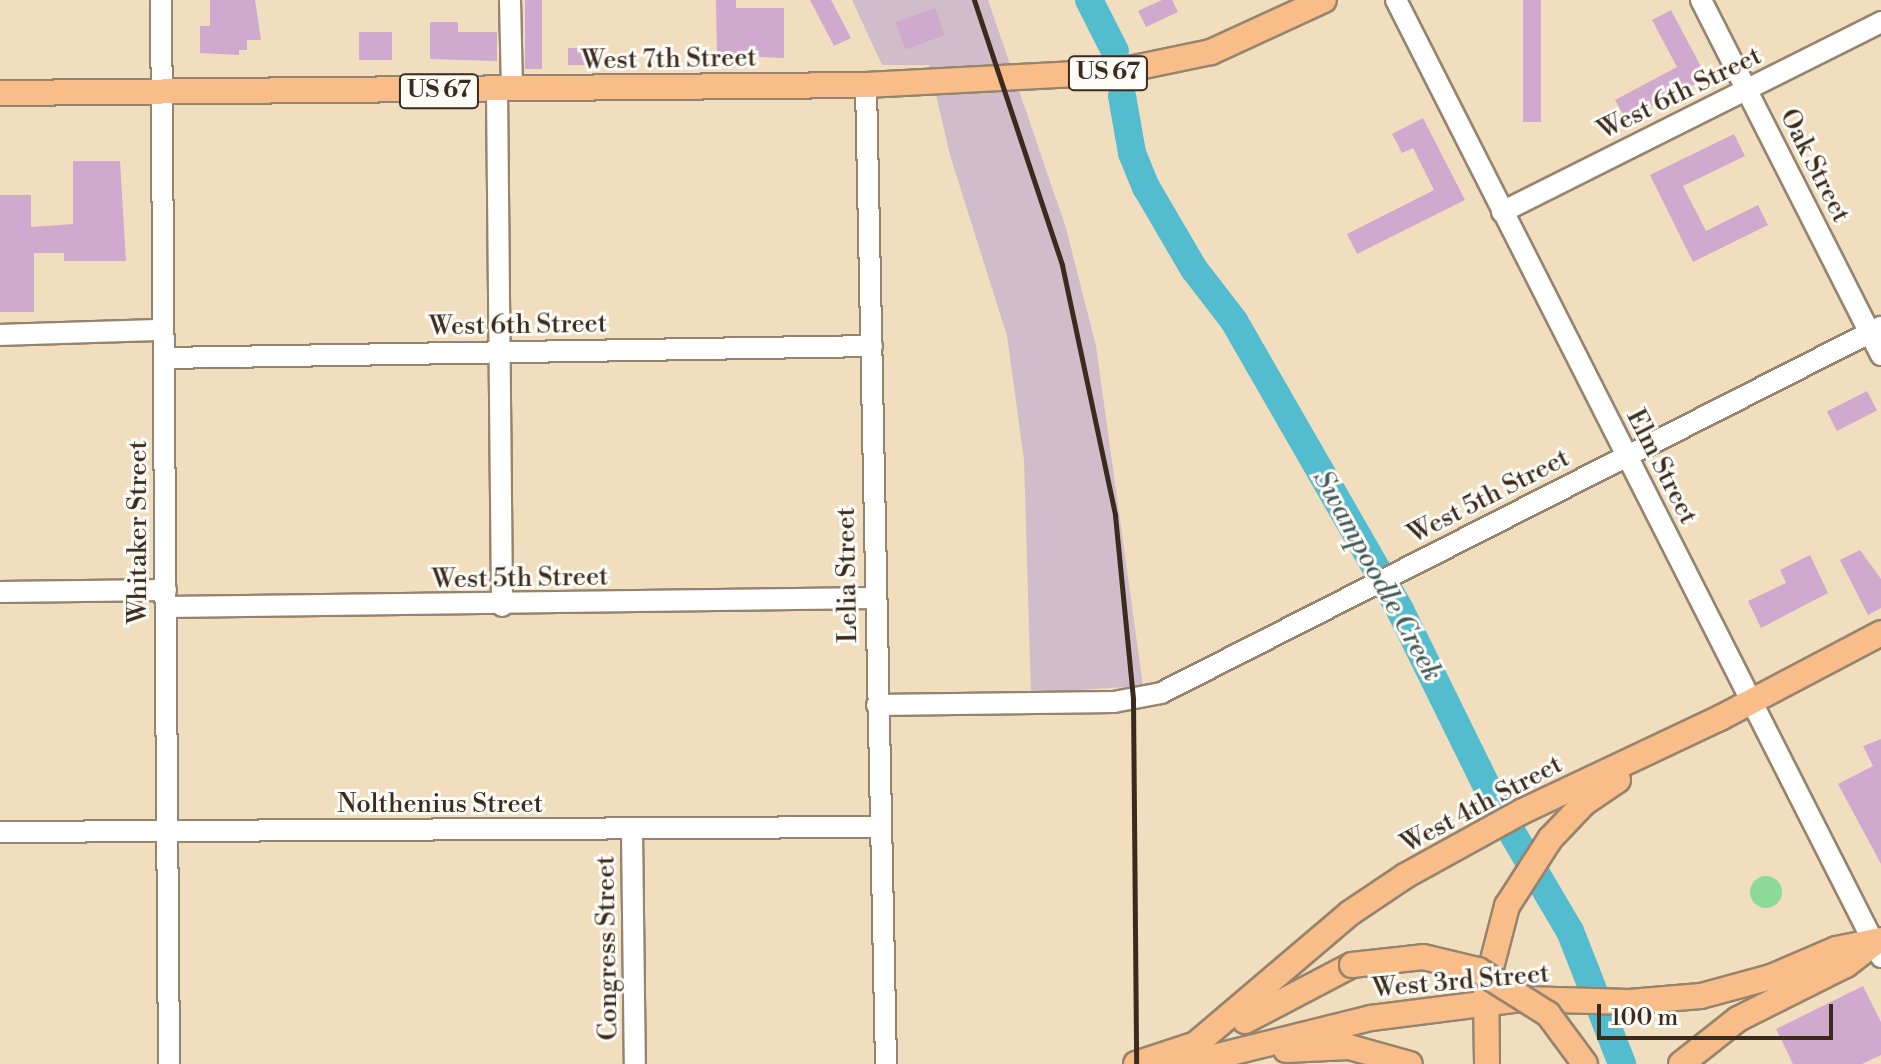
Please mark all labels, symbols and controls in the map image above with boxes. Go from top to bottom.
street label: West 6th Street [1593,41,1767,147]
street label: West 7th Street [581,43,757,77]
road number: US 67 [1066,53,1150,93]
road number: US 67 [397,71,481,111]
street label: Oak Street [1772,104,1856,228]
street label: West 6th Street [429,309,607,343]
street label: Elm Street [1619,404,1703,530]
street label: Whitaker Street [123,440,155,624]
street label: West 5th Street [1403,443,1575,551]
water label: Swampoodle Creek [1305,465,1449,687]
street label: Lelia Street [831,507,865,643]
street label: West 5th Street [431,562,609,596]
street label: West 4th Street [1396,750,1568,860]
street label: Nolthenius Street [337,789,543,821]
street label: Congress Street [591,855,625,1041]
street label: West 3rd Street [1371,959,1551,1005]
scale bar [1601,988,1837,1038]
text: 100 m [1611,1003,1678,1033]

